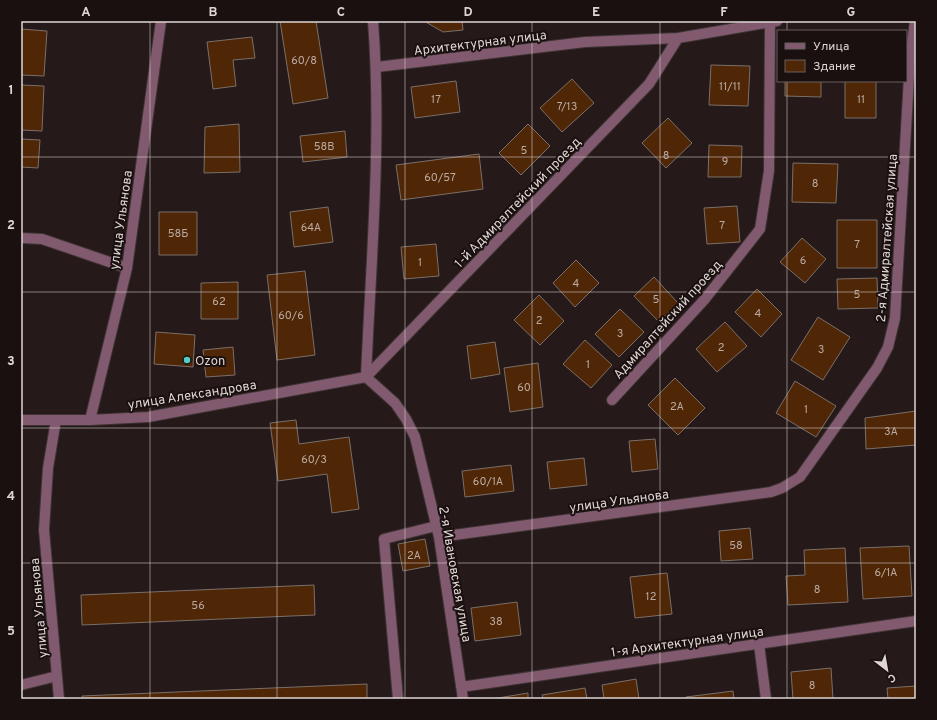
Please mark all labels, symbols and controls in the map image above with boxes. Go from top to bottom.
text: A [81,5,91,21]
text: B [209,5,218,21]
text: C [337,5,345,21]
text: D [463,5,473,21]
text: E [592,5,600,21]
text: F [720,5,728,21]
text: G [847,5,856,21]
street label: Архитектурная улица [413,28,548,60]
legend [777,30,907,82]
text: Улица [813,39,849,55]
house number: 60/8 [291,54,317,68]
text: Здание [813,59,856,75]
house number: 11/11 [719,80,741,94]
text: 1 [8,83,14,99]
house number: 17 [431,93,441,107]
house number: 11 [857,93,865,107]
house number: 7/13 [557,100,577,114]
street label: 1-й Адмиралтейский проезд [452,134,585,272]
house number: 58В [314,140,334,154]
house number: 5 [521,144,528,158]
house number: 8 [663,149,669,163]
street label: 2-я Адмиралтейская улица [874,153,902,323]
house number: 9 [722,155,728,169]
street label: улица Ульянова [107,170,137,271]
house number: 60/57 [424,171,456,185]
house number: 8 [812,177,818,191]
text: 2 [7,218,15,234]
house number: 7 [719,219,725,233]
house number: 64А [301,221,321,235]
house number: 58Б [168,227,188,241]
house number: 7 [854,238,860,252]
house number: 6 [800,254,806,268]
house number: 1 [418,256,422,270]
street label: Адмиралтейский проезд [611,257,726,383]
house number: 4 [573,277,580,291]
house number: 5 [854,288,861,302]
house number: 5 [653,293,660,307]
house number: 62 [212,295,226,309]
house number: 4 [755,307,762,321]
house number: 60/6 [278,309,304,323]
house number: 2 [536,314,542,328]
house number: 3 [617,327,623,341]
house number: 2 [718,341,724,355]
house number: 3 [818,343,824,357]
text: 3 [7,354,15,370]
place label: Ozon [195,354,225,370]
marker: Ozon [182,355,192,365]
house number: 1 [586,358,590,372]
street label: улица Александрова [127,378,258,414]
house number: 60 [517,381,531,395]
house number: 2А [670,400,684,414]
house number: 1 [804,403,808,417]
house number: 3А [884,425,898,439]
house number: 60/3 [301,453,327,467]
house number: 60/1А [473,475,503,489]
street label: улица Ульянова [569,487,670,517]
text: 4 [7,489,15,505]
street label: 2-я Ивановская улица [434,505,474,644]
house number: 58 [729,539,743,553]
house number: 2А [407,549,421,563]
street label: улица Ульянова [28,557,52,658]
house number: 6/1А [874,566,898,580]
house number: 8 [814,583,820,597]
house number: 12 [646,590,656,604]
house number: 56 [191,599,205,613]
house number: 38 [489,615,503,629]
text: 5 [7,624,15,640]
street label: 1-я Архитектурная улица [610,624,765,662]
north arrow [867,650,907,690]
text: С [885,670,898,686]
house number: 8 [809,679,815,693]

